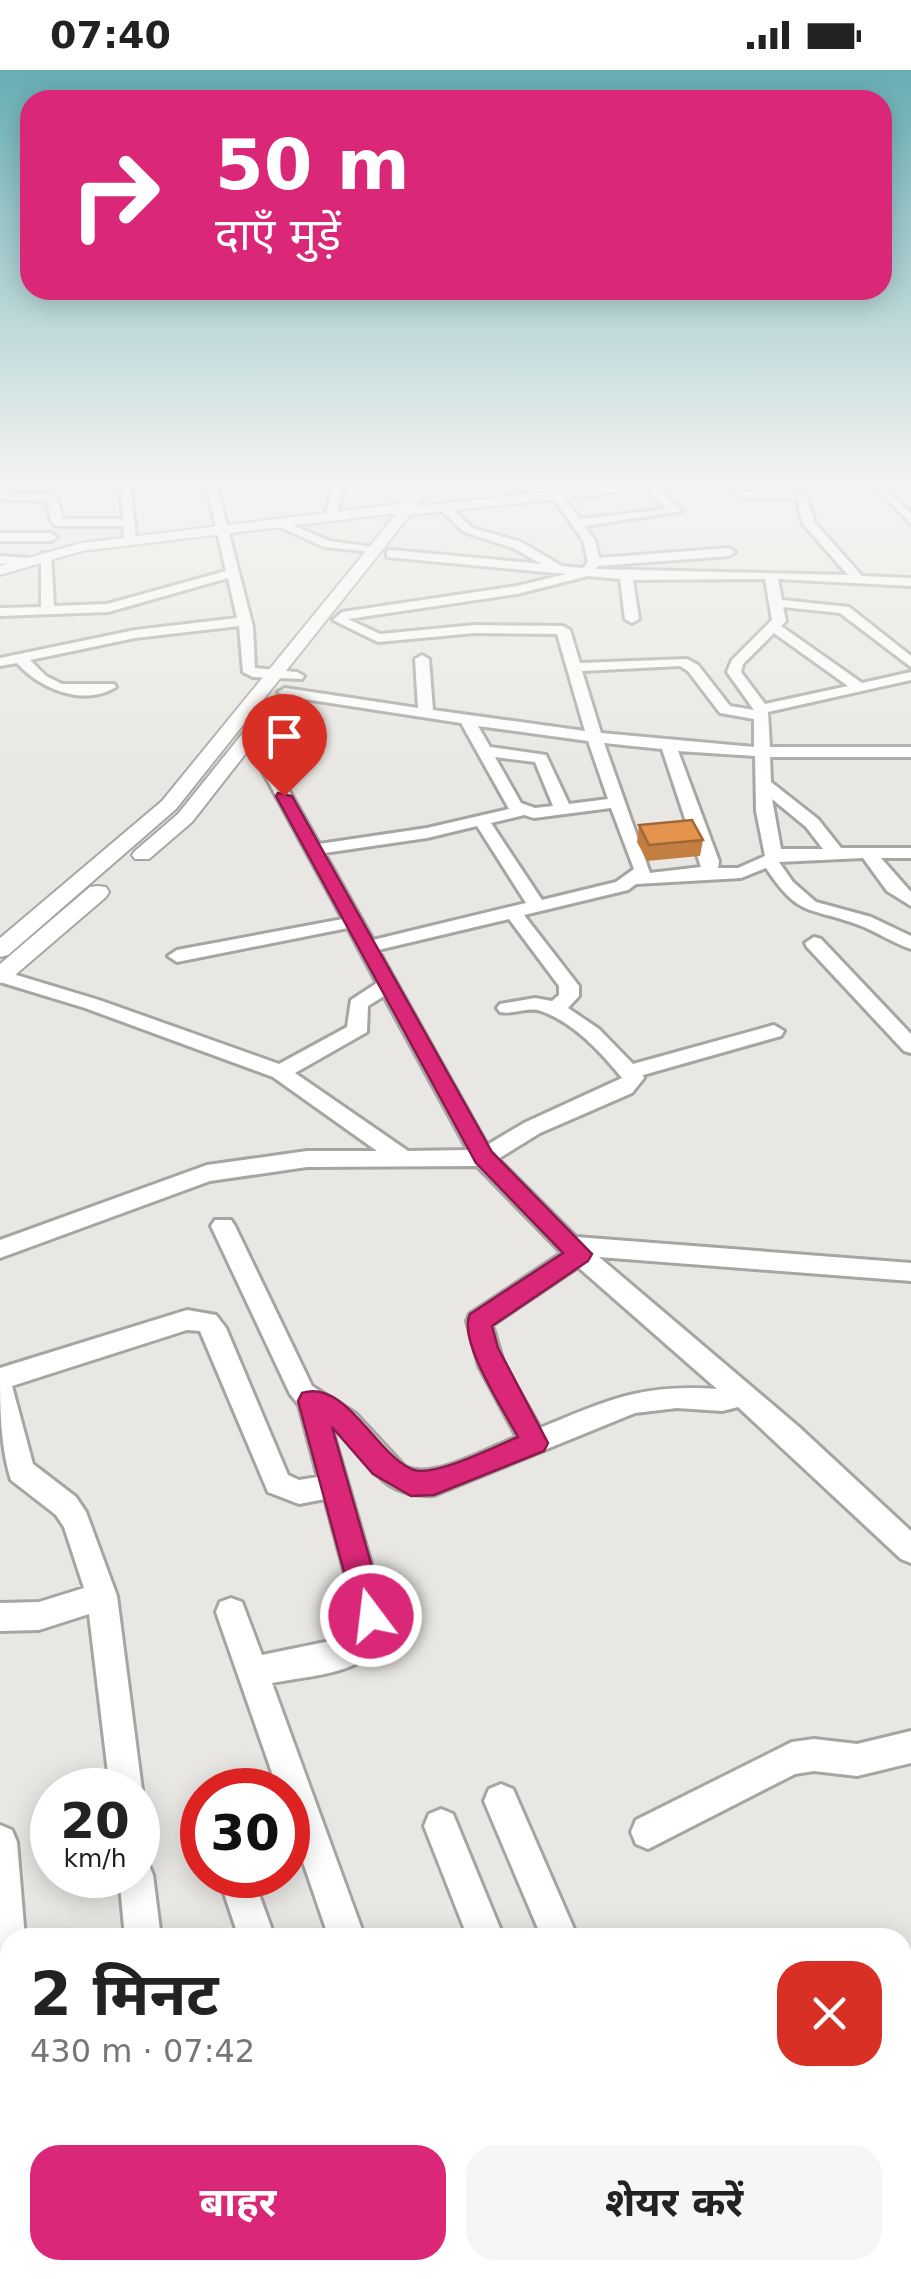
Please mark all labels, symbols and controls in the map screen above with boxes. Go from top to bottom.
text: 07:40 [50,13,171,57]
text: 50 m [215,124,410,206]
icon: right [50,130,180,260]
text: दाएँ मुड़ें [215,208,341,261]
pin [242,694,327,797]
icon: arrive [257,709,312,764]
position arrow [319,1564,423,1668]
speed limit sign: 30 [180,1768,310,1898]
text: 20 [60,1792,130,1850]
text: km/h [63,1844,127,1873]
text: 2 मिनट [30,1959,219,2029]
button: close [777,1961,882,2066]
text: 430 m · 07:42 [30,2032,255,2070]
button: बाहर [30,2145,446,2260]
button: शेयर करें [466,2145,882,2260]

